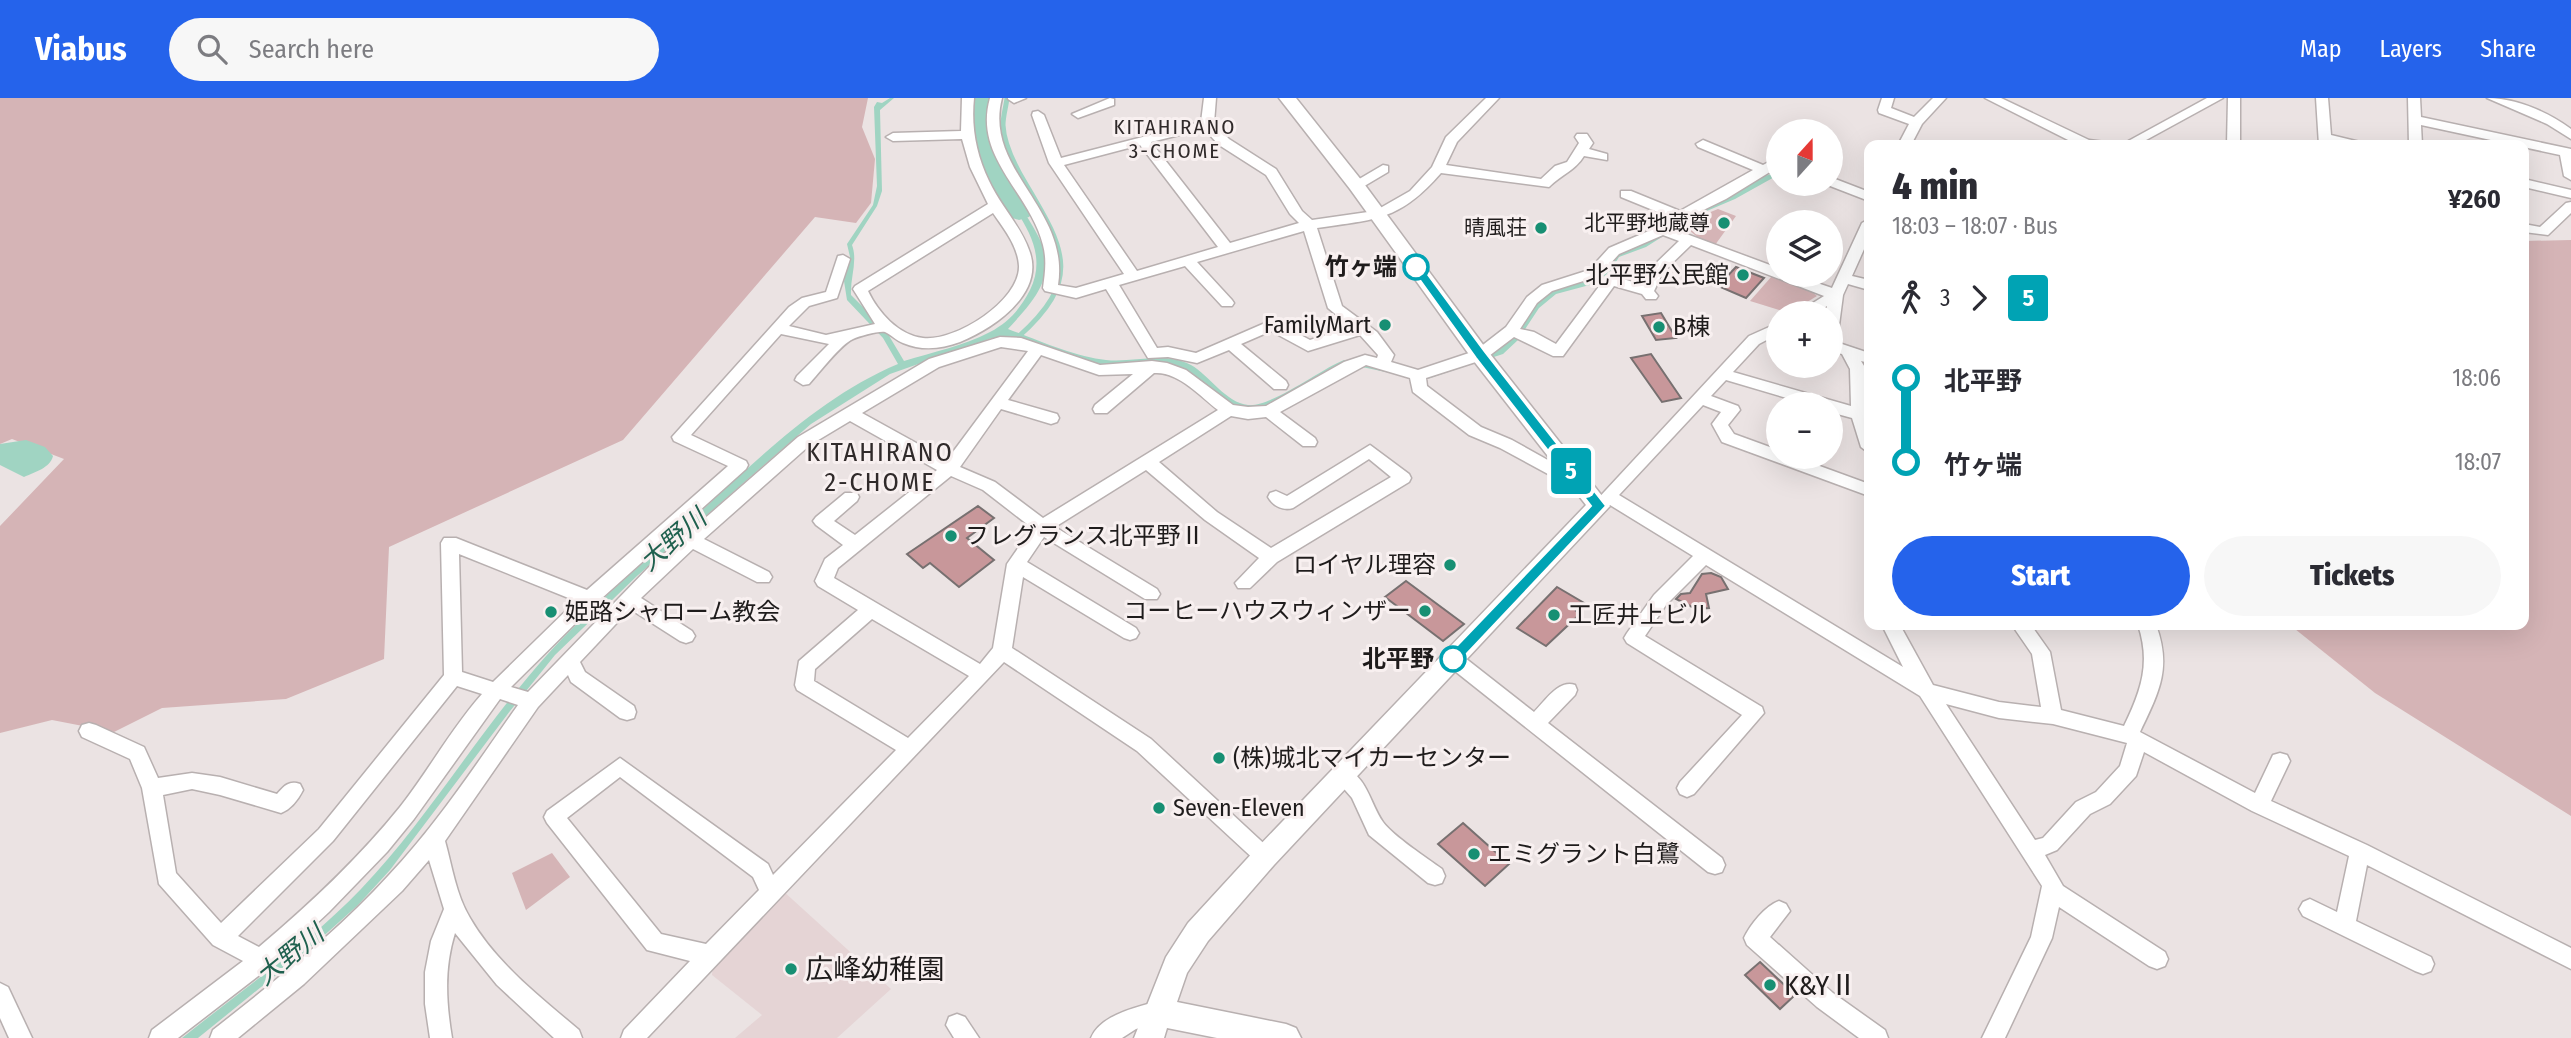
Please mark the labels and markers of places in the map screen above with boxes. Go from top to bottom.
place label: 北平野地蔵尊 [1584,210,1710,236]
place label: 晴風荘 [1464,215,1527,241]
marker: 北平野地蔵尊 [1716,215,1732,231]
marker: 晴風荘 [1533,220,1549,236]
place label: 竹ヶ端 [1325,253,1397,281]
marker: 竹ヶ端 [1403,254,1429,280]
place label: 北平野公民館 [1585,261,1729,289]
marker: 北平野公民館 [1735,267,1751,283]
place label: FamilyMart [1264,311,1371,339]
place label: B棟 [1673,313,1710,341]
marker: FamilyMart [1377,317,1393,333]
marker: B棟 [1651,319,1667,335]
place label: フレグランス北平野Ⅱ [965,522,1205,550]
marker: フレグランス北平野Ⅱ [943,528,959,544]
place label: ロイヤル理容 [1293,551,1436,579]
marker: ロイヤル理容 [1442,557,1458,573]
place label: コーヒーハウスウィンザー [1123,597,1411,625]
place label: 姫路シャローム教会 [565,598,780,626]
place label: 工匠井上ビル [1568,601,1712,629]
marker: コーヒーハウスウィンザー [1417,603,1433,619]
marker: 姫路シャローム教会 [543,604,559,620]
marker: 工匠井上ビル [1546,607,1562,623]
place label: 北平野 [1362,645,1434,673]
marker: 北平野 [1440,646,1466,672]
place label: (株)城北マイカーセンター [1233,744,1511,772]
marker: (株)城北マイカーセンター [1211,750,1227,766]
place label: Seven-Eleven [1173,794,1305,822]
marker: Seven-Eleven [1151,800,1167,816]
place label: エミグラント白鷺 [1488,840,1680,868]
marker: エミグラント白鷺 [1466,846,1482,862]
place label: 広峰幼稚園 [805,953,945,986]
marker: 広峰幼稚園 [783,961,799,977]
place label: K&YⅡ [1784,969,1857,1002]
marker: K&YⅡ [1762,977,1778,993]

